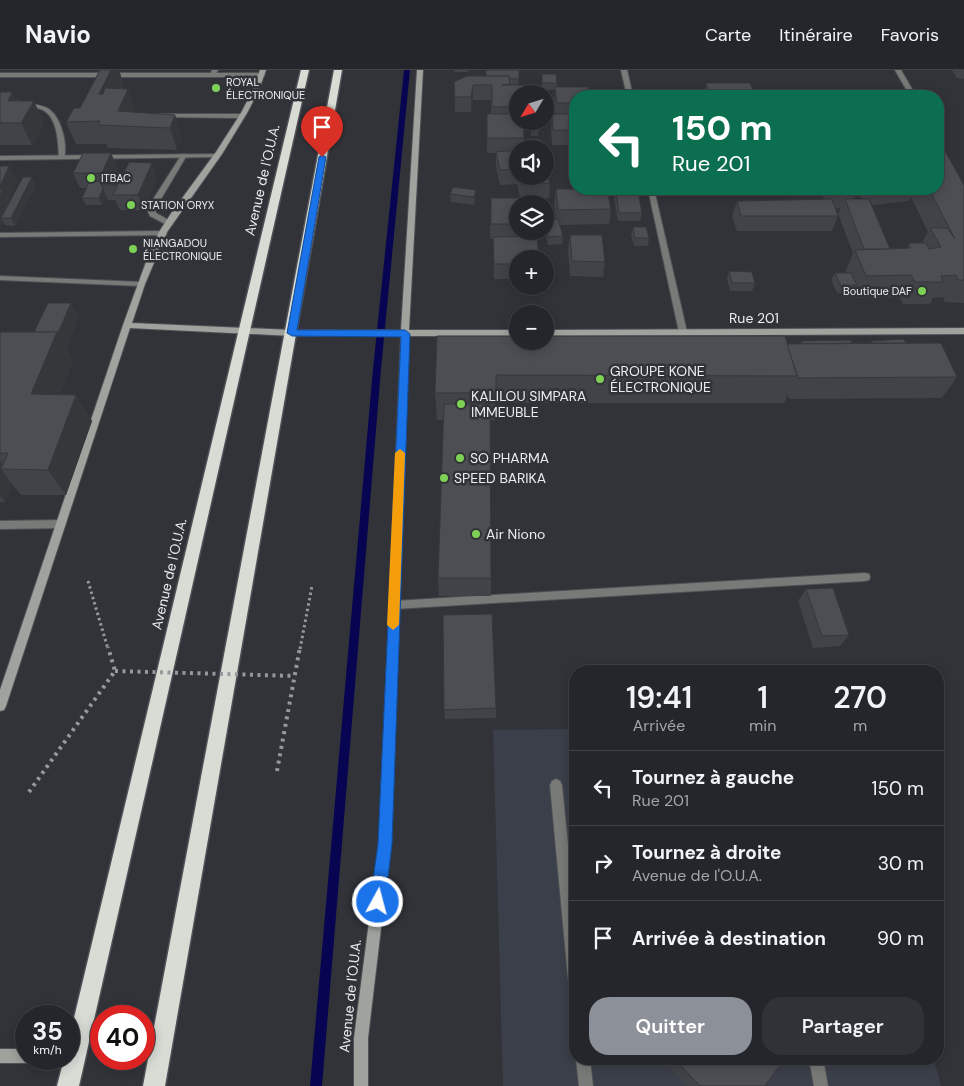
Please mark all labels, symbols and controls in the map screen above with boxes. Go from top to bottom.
text: Navio [25,19,91,50]
text: Carte [705,23,751,47]
text: Itinéraire [779,23,853,47]
text: Favoris [881,23,939,47]
place label: ROYAL ÉLECTRONIQUE [226,75,305,102]
marker: ROYAL ÉLECTRONIQUE [210,82,222,94]
north arrow [509,85,554,130]
map controls [509,85,554,350]
text: 150 m [672,105,772,151]
pin [301,106,343,157]
icon: left [589,110,654,175]
icon: arrive [308,113,336,141]
street label: Avenue de l'O.U.A. [240,122,284,237]
button: sound [509,140,554,185]
text: Rue 201 [672,149,750,178]
place label: ITBAC [101,171,131,185]
marker: ITBAC [85,172,97,184]
button: layers [509,195,554,240]
place label: STATION ORYX [141,198,215,212]
marker: STATION ORYX [125,199,137,211]
place label: NIANGADOU ÉLECTRONIQUE [143,236,222,263]
marker: NIANGADOU ÉLECTRONIQUE [127,243,139,255]
button: + [509,250,554,295]
place label: Boutique DAF [843,284,912,298]
marker: Boutique DAF [916,285,928,297]
button: − [509,305,554,350]
street label: Rue 201 [729,309,779,327]
place label: GROUPE KONE ÉLECTRONIQUE [610,362,711,396]
marker: GROUPE KONE ÉLECTRONIQUE [594,373,606,385]
place label: KALILOU SIMPARA IMMEUBLE [471,387,586,421]
marker: KALILOU SIMPARA IMMEUBLE [455,398,467,410]
place label: SO PHARMA [470,449,549,467]
marker: SO PHARMA [454,452,466,464]
place label: SPEED BARIKA [454,469,546,487]
marker: SPEED BARIKA [438,472,450,484]
street label: Avenue de l'O.U.A. [147,516,191,631]
place label: Air Niono [486,525,545,543]
marker: Air Niono [470,528,482,540]
text: 19:41 [626,678,692,717]
text: 1 [757,678,768,717]
text: 270 [833,678,887,717]
text: Arrivée [633,715,685,736]
text: min [749,715,776,736]
text: m [853,715,867,736]
text: Tournez à gauche [632,765,794,790]
icon: left [589,774,617,802]
text: 150 m [872,776,924,801]
text: Rue 201 [632,790,689,811]
text: Tournez à droite [632,840,782,865]
icon: right [589,849,617,877]
text: 30 m [878,851,924,876]
text: Avenue de l'O.U.A. [632,865,762,886]
position arrow [351,875,403,927]
icon: arrive [589,924,617,952]
text: Arrivée à destination [632,926,826,951]
text: 90 m [877,926,924,951]
street label: Avenue de l'O.U.A. [335,938,365,1054]
button: Quitter [589,997,752,1055]
button: Partager [762,997,924,1055]
speed limit sign: 40 [90,1005,155,1070]
text: 35 [32,1015,63,1048]
text: km/h [33,1042,62,1058]

